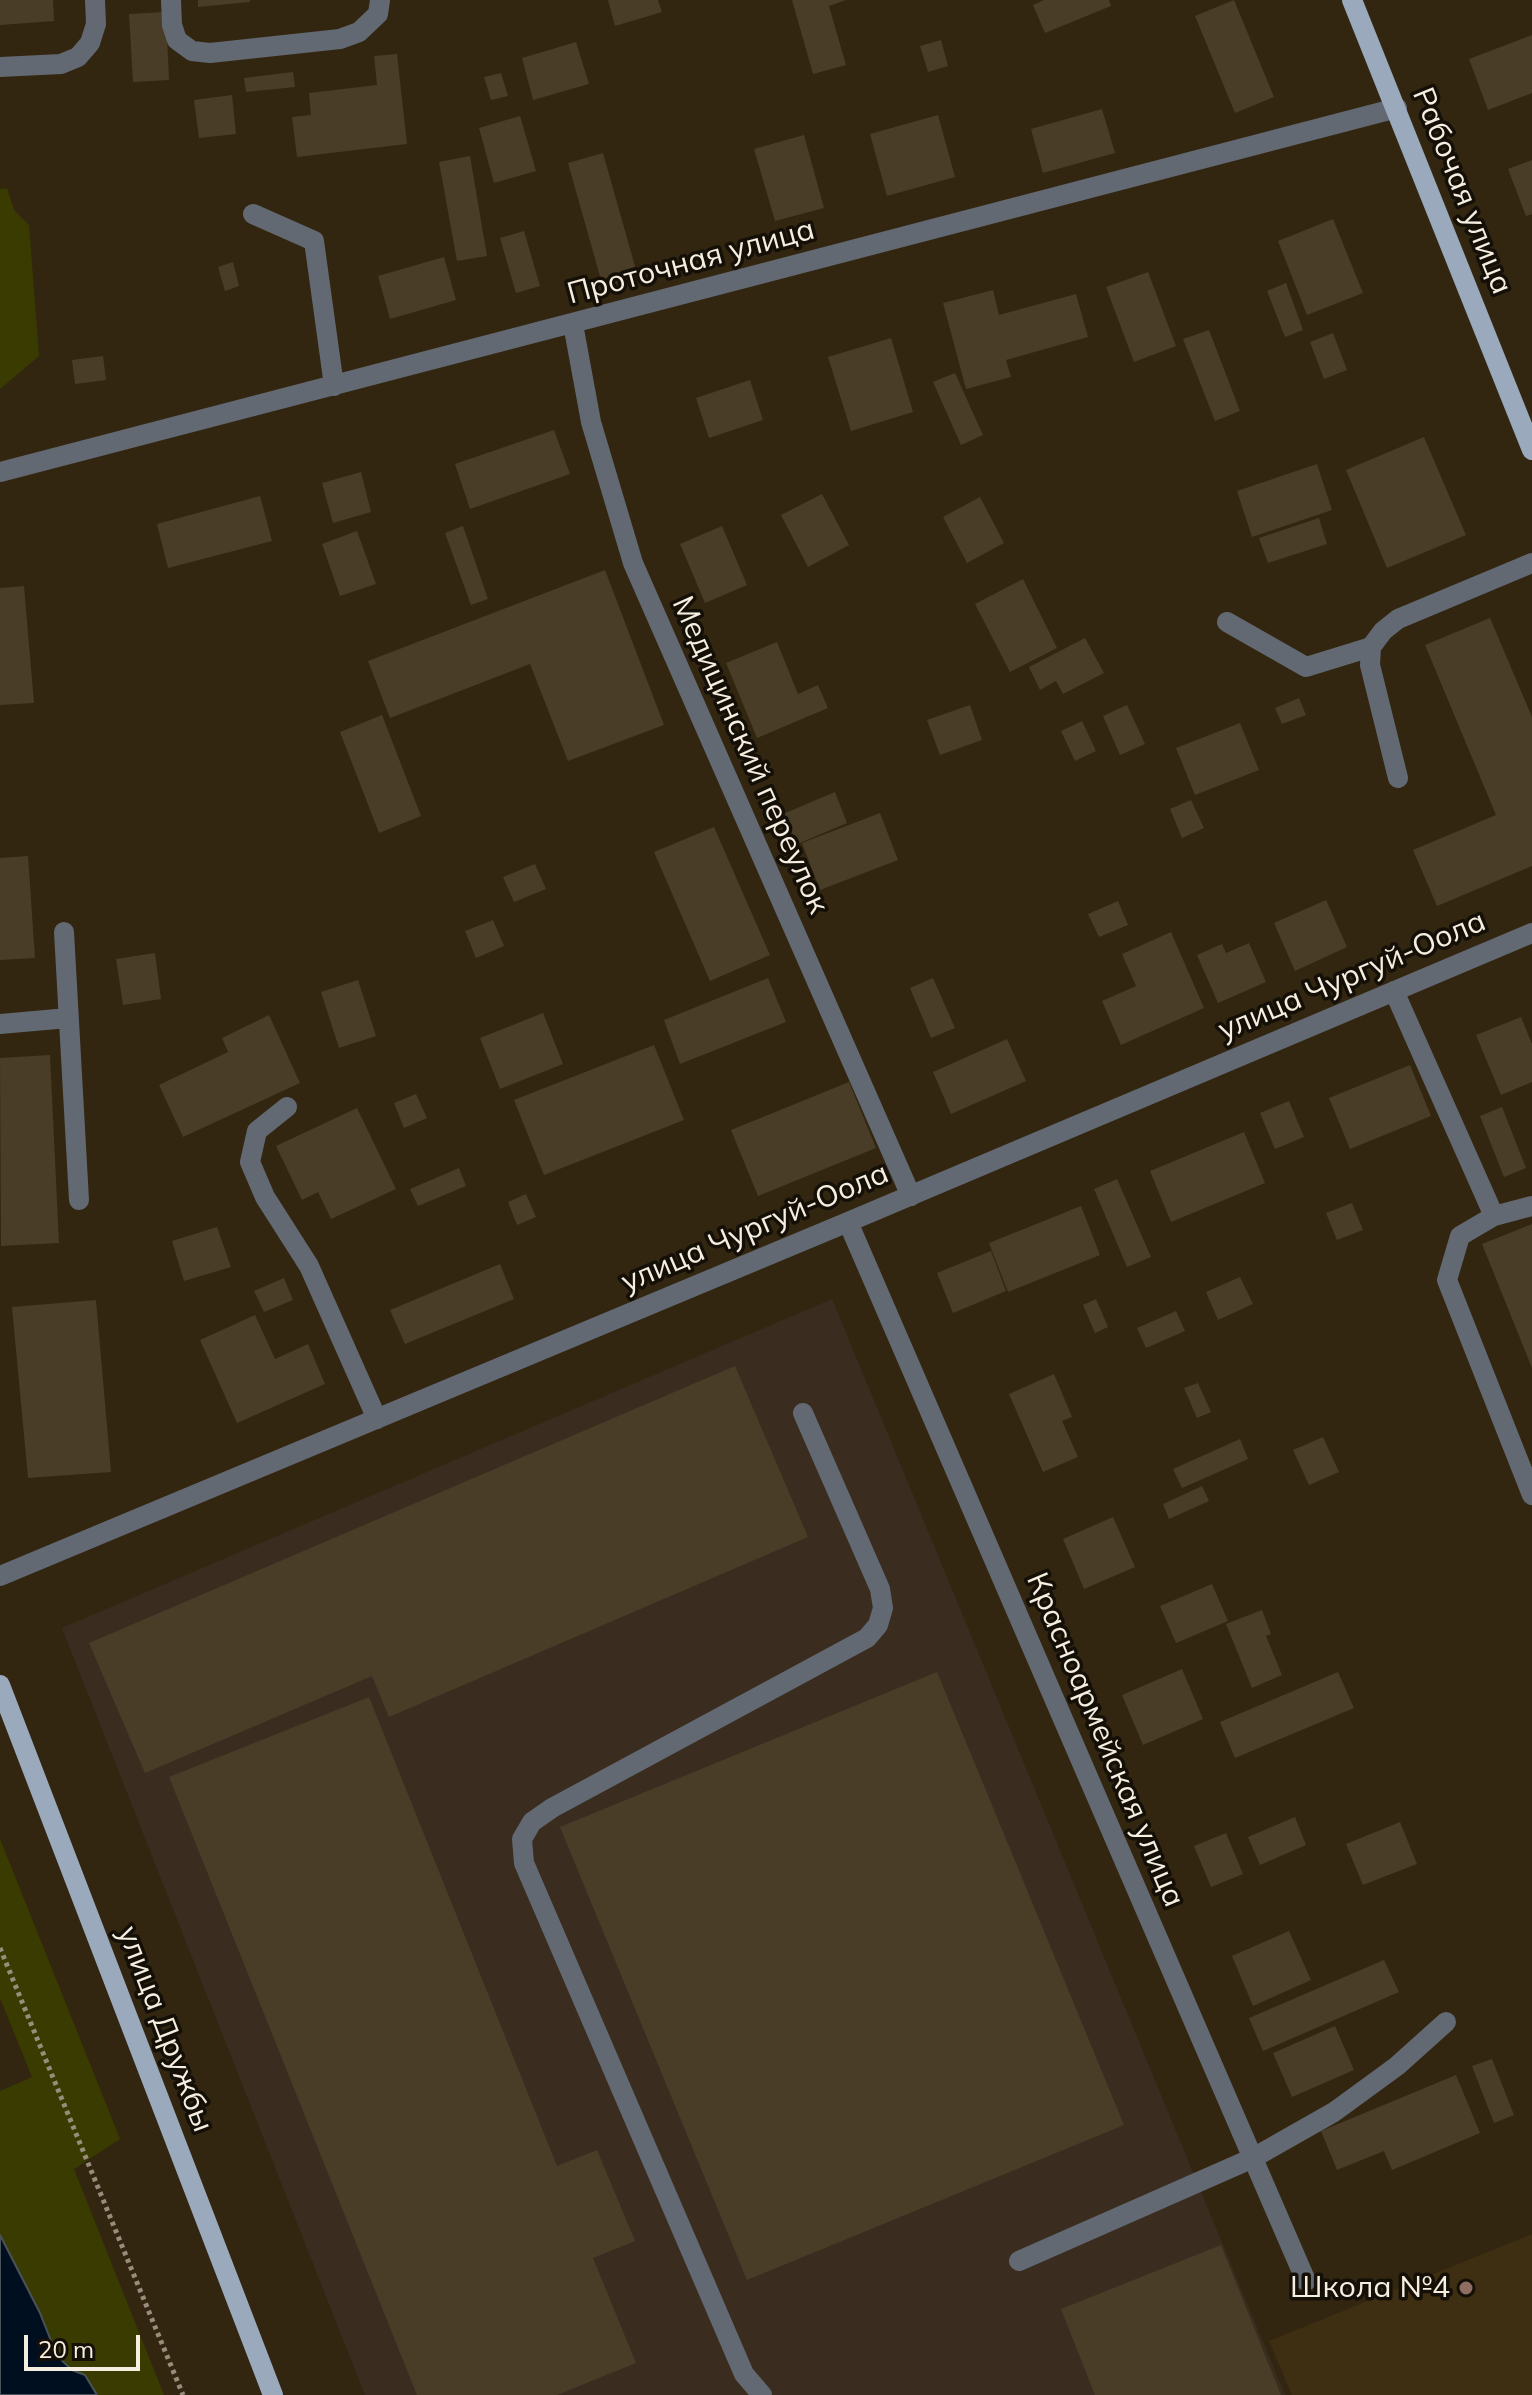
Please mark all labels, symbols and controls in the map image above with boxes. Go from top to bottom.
street label: Рабочая улица [1404,83,1520,299]
street label: Проточная улица [563,212,819,312]
street label: Медицинский переулок [664,591,836,919]
street label: улица Чургуй-Оола [1213,903,1491,1049]
street label: улица Чургуй-Оола [616,1155,894,1301]
street label: Красноармейская улица [1018,1568,1192,1912]
street label: улица Дружбы [109,1921,221,2137]
place label: Школа №4 [1290,2270,1450,2306]
marker: Школа №4 [1457,2279,1475,2297]
scale bar [28,2319,144,2369]
text: 20 m [38,2334,94,2364]

